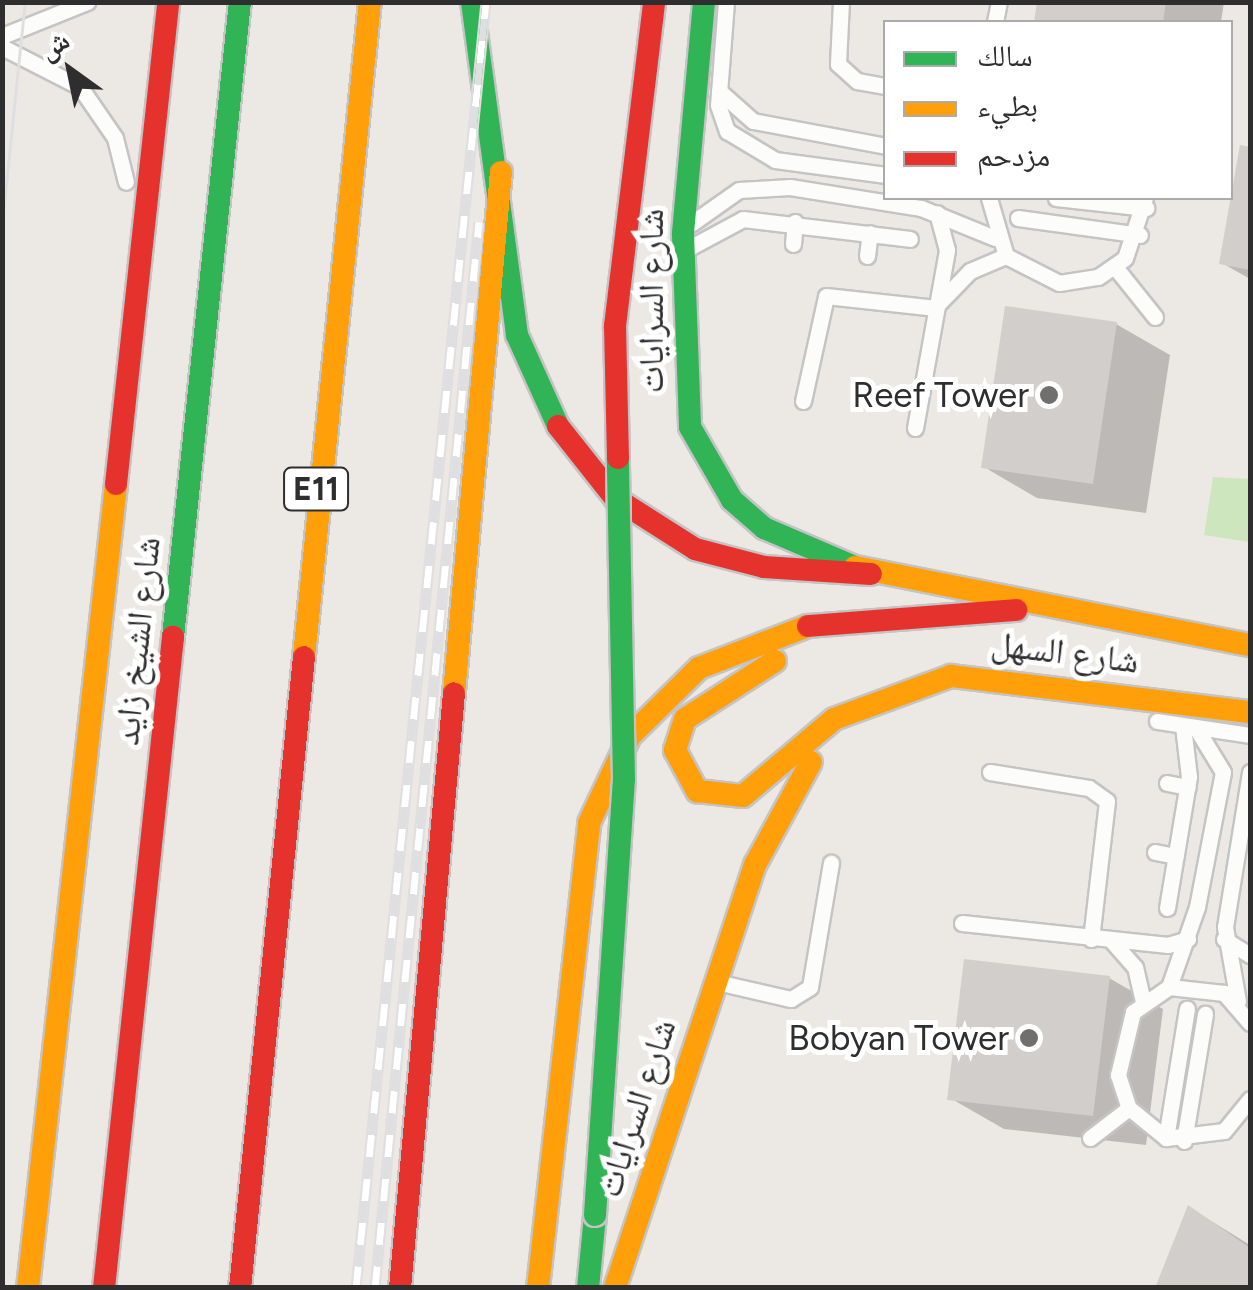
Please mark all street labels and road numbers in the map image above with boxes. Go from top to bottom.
street label: شارع السرايات [630,209,672,393]
road number: E11 [281,462,351,516]
street label: شارع الشيخ زايد [105,535,169,747]
street label: شارع السهل [989,622,1141,682]
street label: شارع السرايات [588,1014,684,1202]

